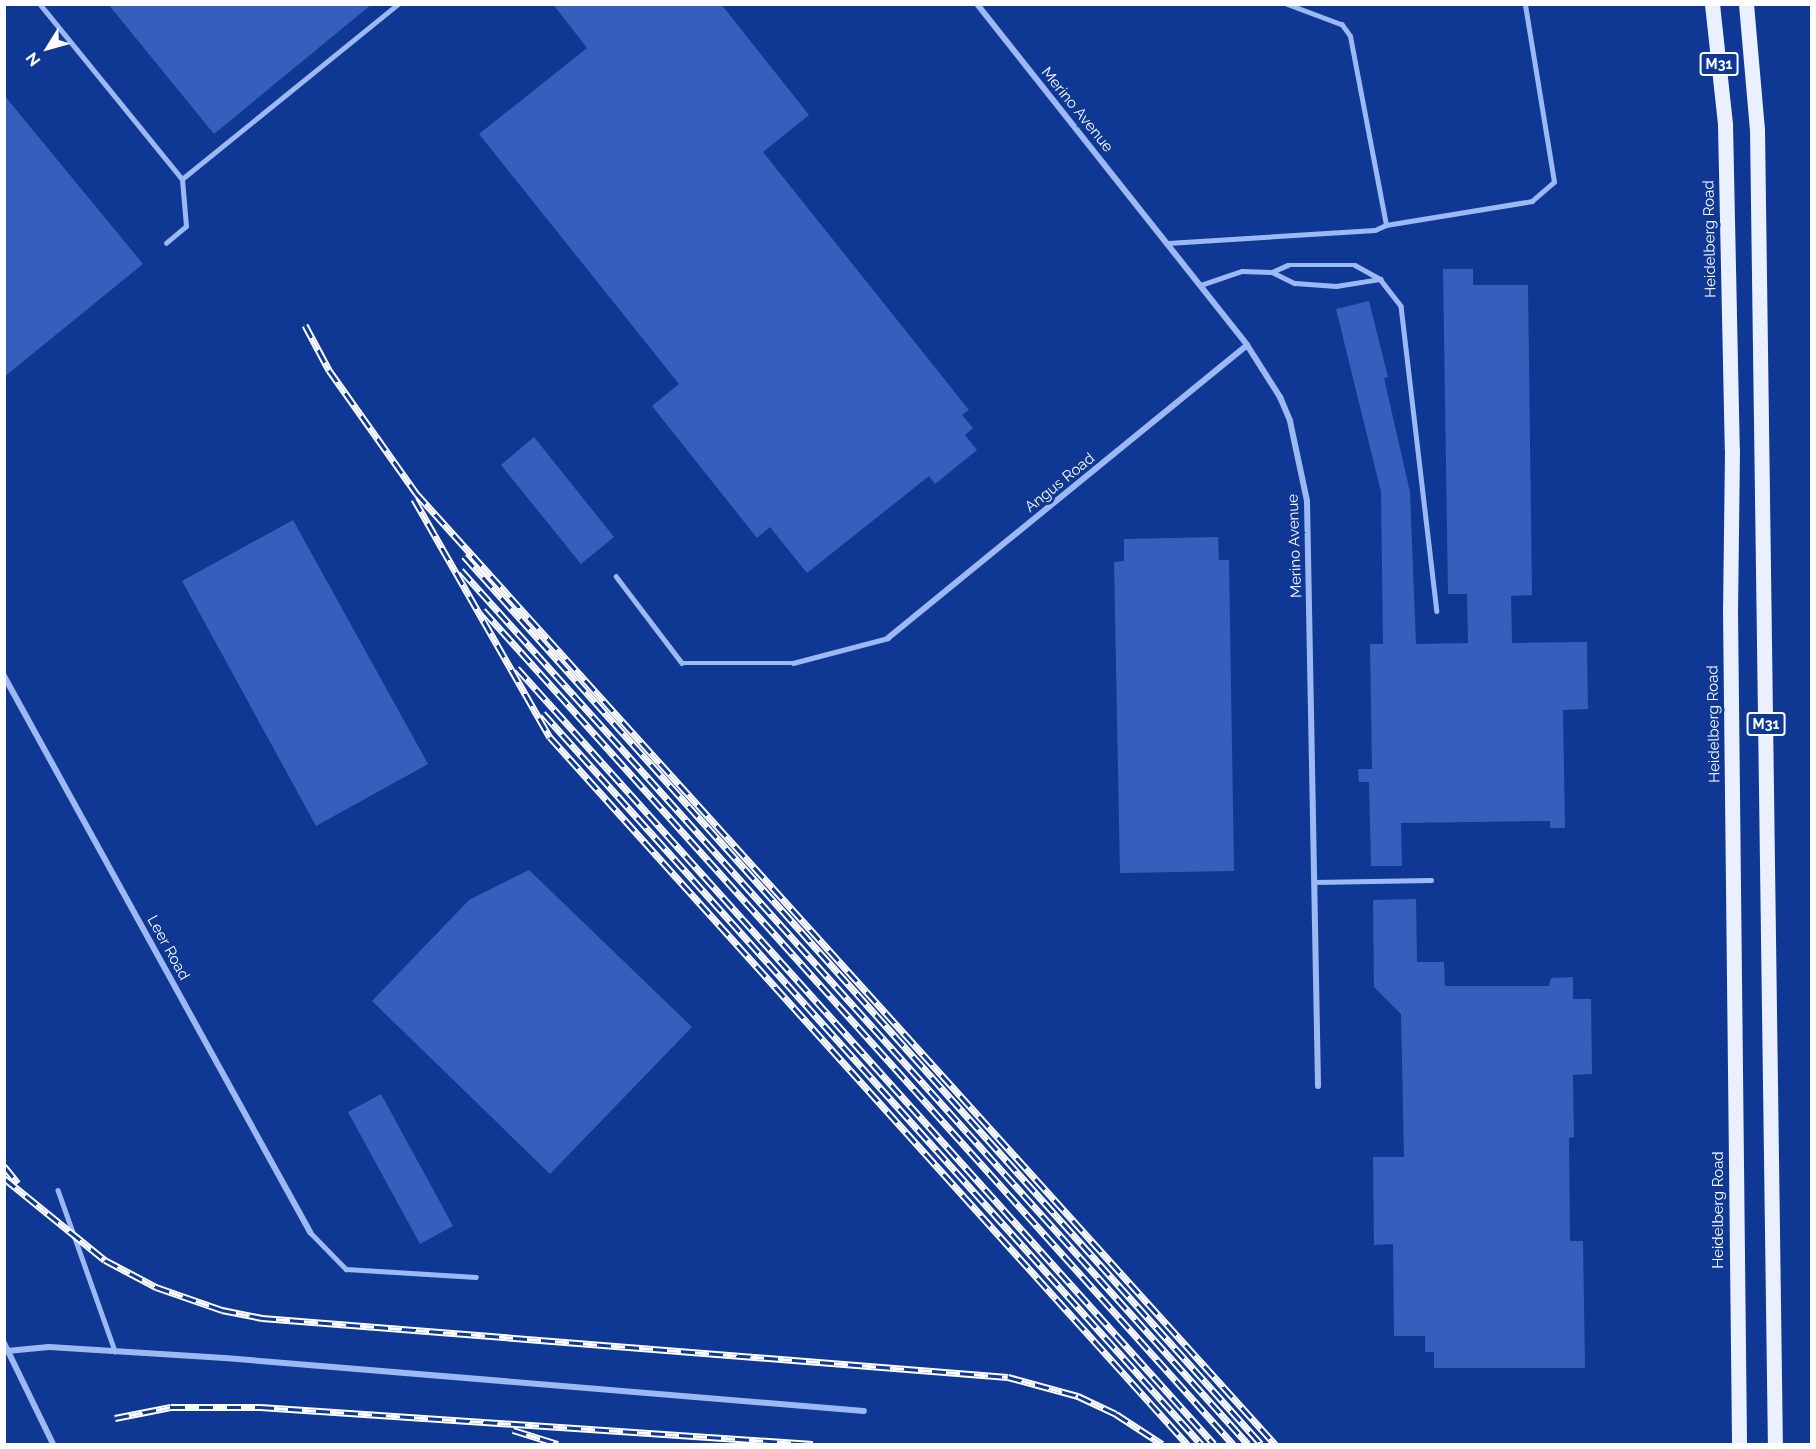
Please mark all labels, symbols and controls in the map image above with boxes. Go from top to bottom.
north arrow [18,18,78,78]
text: N [22,49,44,70]
road number: M31 [1700,53,1738,75]
street label: Merino Avenue [1037,64,1117,156]
street label: Heidelberg Road [1700,180,1720,298]
street label: Angus Road [1022,450,1098,516]
street label: Merino Avenue [1284,493,1306,599]
street label: Heidelberg Road [1704,665,1724,783]
road number: M31 [1746,713,1786,735]
street label: Leer Road [143,912,193,984]
street label: Heidelberg Road [1710,1151,1728,1269]

